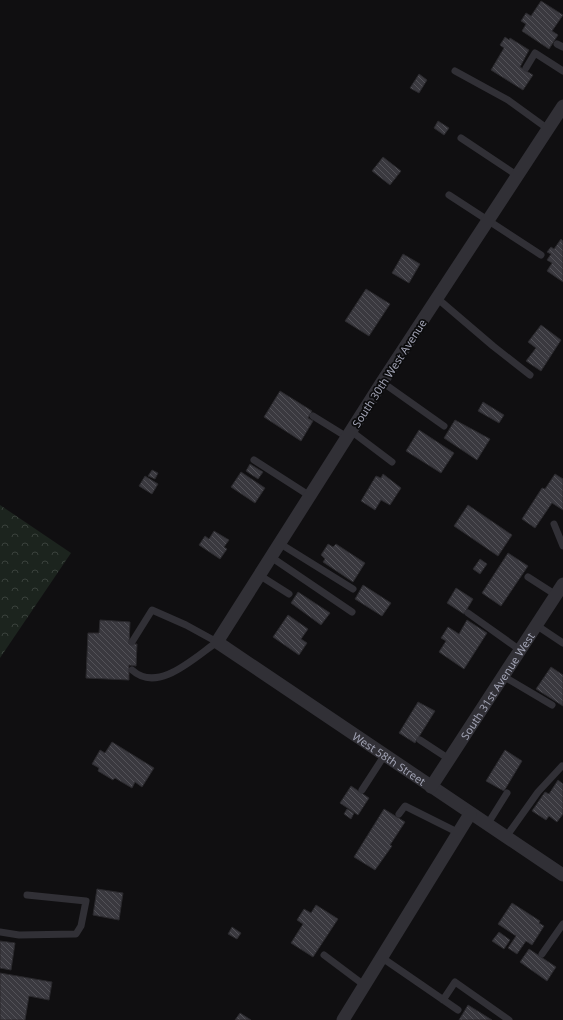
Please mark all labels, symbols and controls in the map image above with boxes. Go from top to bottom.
street label: South 30th West Avenue [348,316,430,430]
street label: South 31st Avenue West [457,629,537,742]
street label: West 58th Street [350,728,429,788]

